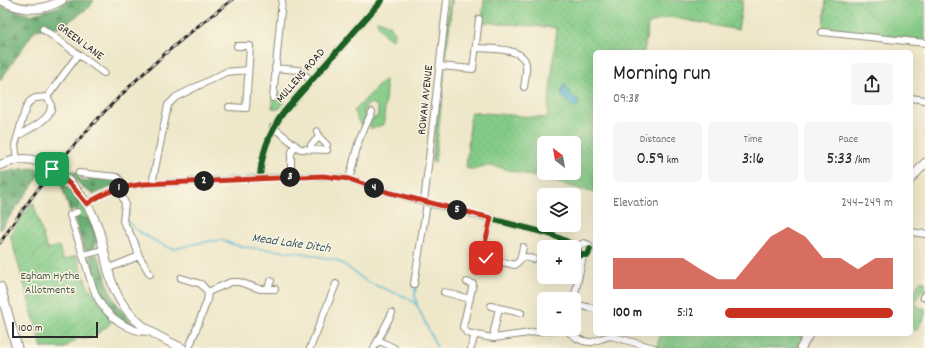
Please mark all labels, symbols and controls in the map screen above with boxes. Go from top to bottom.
street label: GREEN LANE [53,19,107,65]
street label: MULLENS ROAD [272,45,330,107]
text: Morning run [613,59,711,90]
button: share [851,63,893,105]
street label: ROWAN AVENUE [414,64,438,136]
text: 09:38 [613,90,639,109]
text: Distance [640,132,676,148]
text: Time [744,132,762,148]
text: Pace [839,132,858,148]
north arrow [537,136,581,180]
map controls [537,136,581,336]
text: 0.59 [636,148,664,172]
text: 3:16 [742,148,764,172]
text: 5:33 [827,148,852,172]
pin [35,152,69,186]
text: km [664,153,679,169]
text: /km [852,153,870,169]
icon: arrive [41,158,63,180]
pin: 3 [280,167,300,187]
text: 3 [288,169,292,185]
pin: 2 [194,171,214,191]
text: 2 [202,173,206,189]
pin: 1 [109,178,129,198]
pin: 4 [364,178,384,198]
text: 1 [118,180,120,196]
text: 4 [372,180,376,196]
button: layers [537,188,581,232]
text: Elevation [613,194,658,213]
text: 244–249 m [841,194,893,213]
pin: 5 [447,200,467,220]
text: 5 [454,202,460,218]
water label: Mead Lake Ditch [251,229,332,259]
button: + [537,240,581,284]
pin [469,241,503,275]
icon: check [475,247,497,269]
park label: Egham Hythe Allotments [20,268,80,299]
button: − [537,292,581,336]
text: 100 m [613,304,642,323]
text: 5:12 [677,304,694,323]
scale bar [12,320,98,339]
text: 100 m [18,321,42,337]

